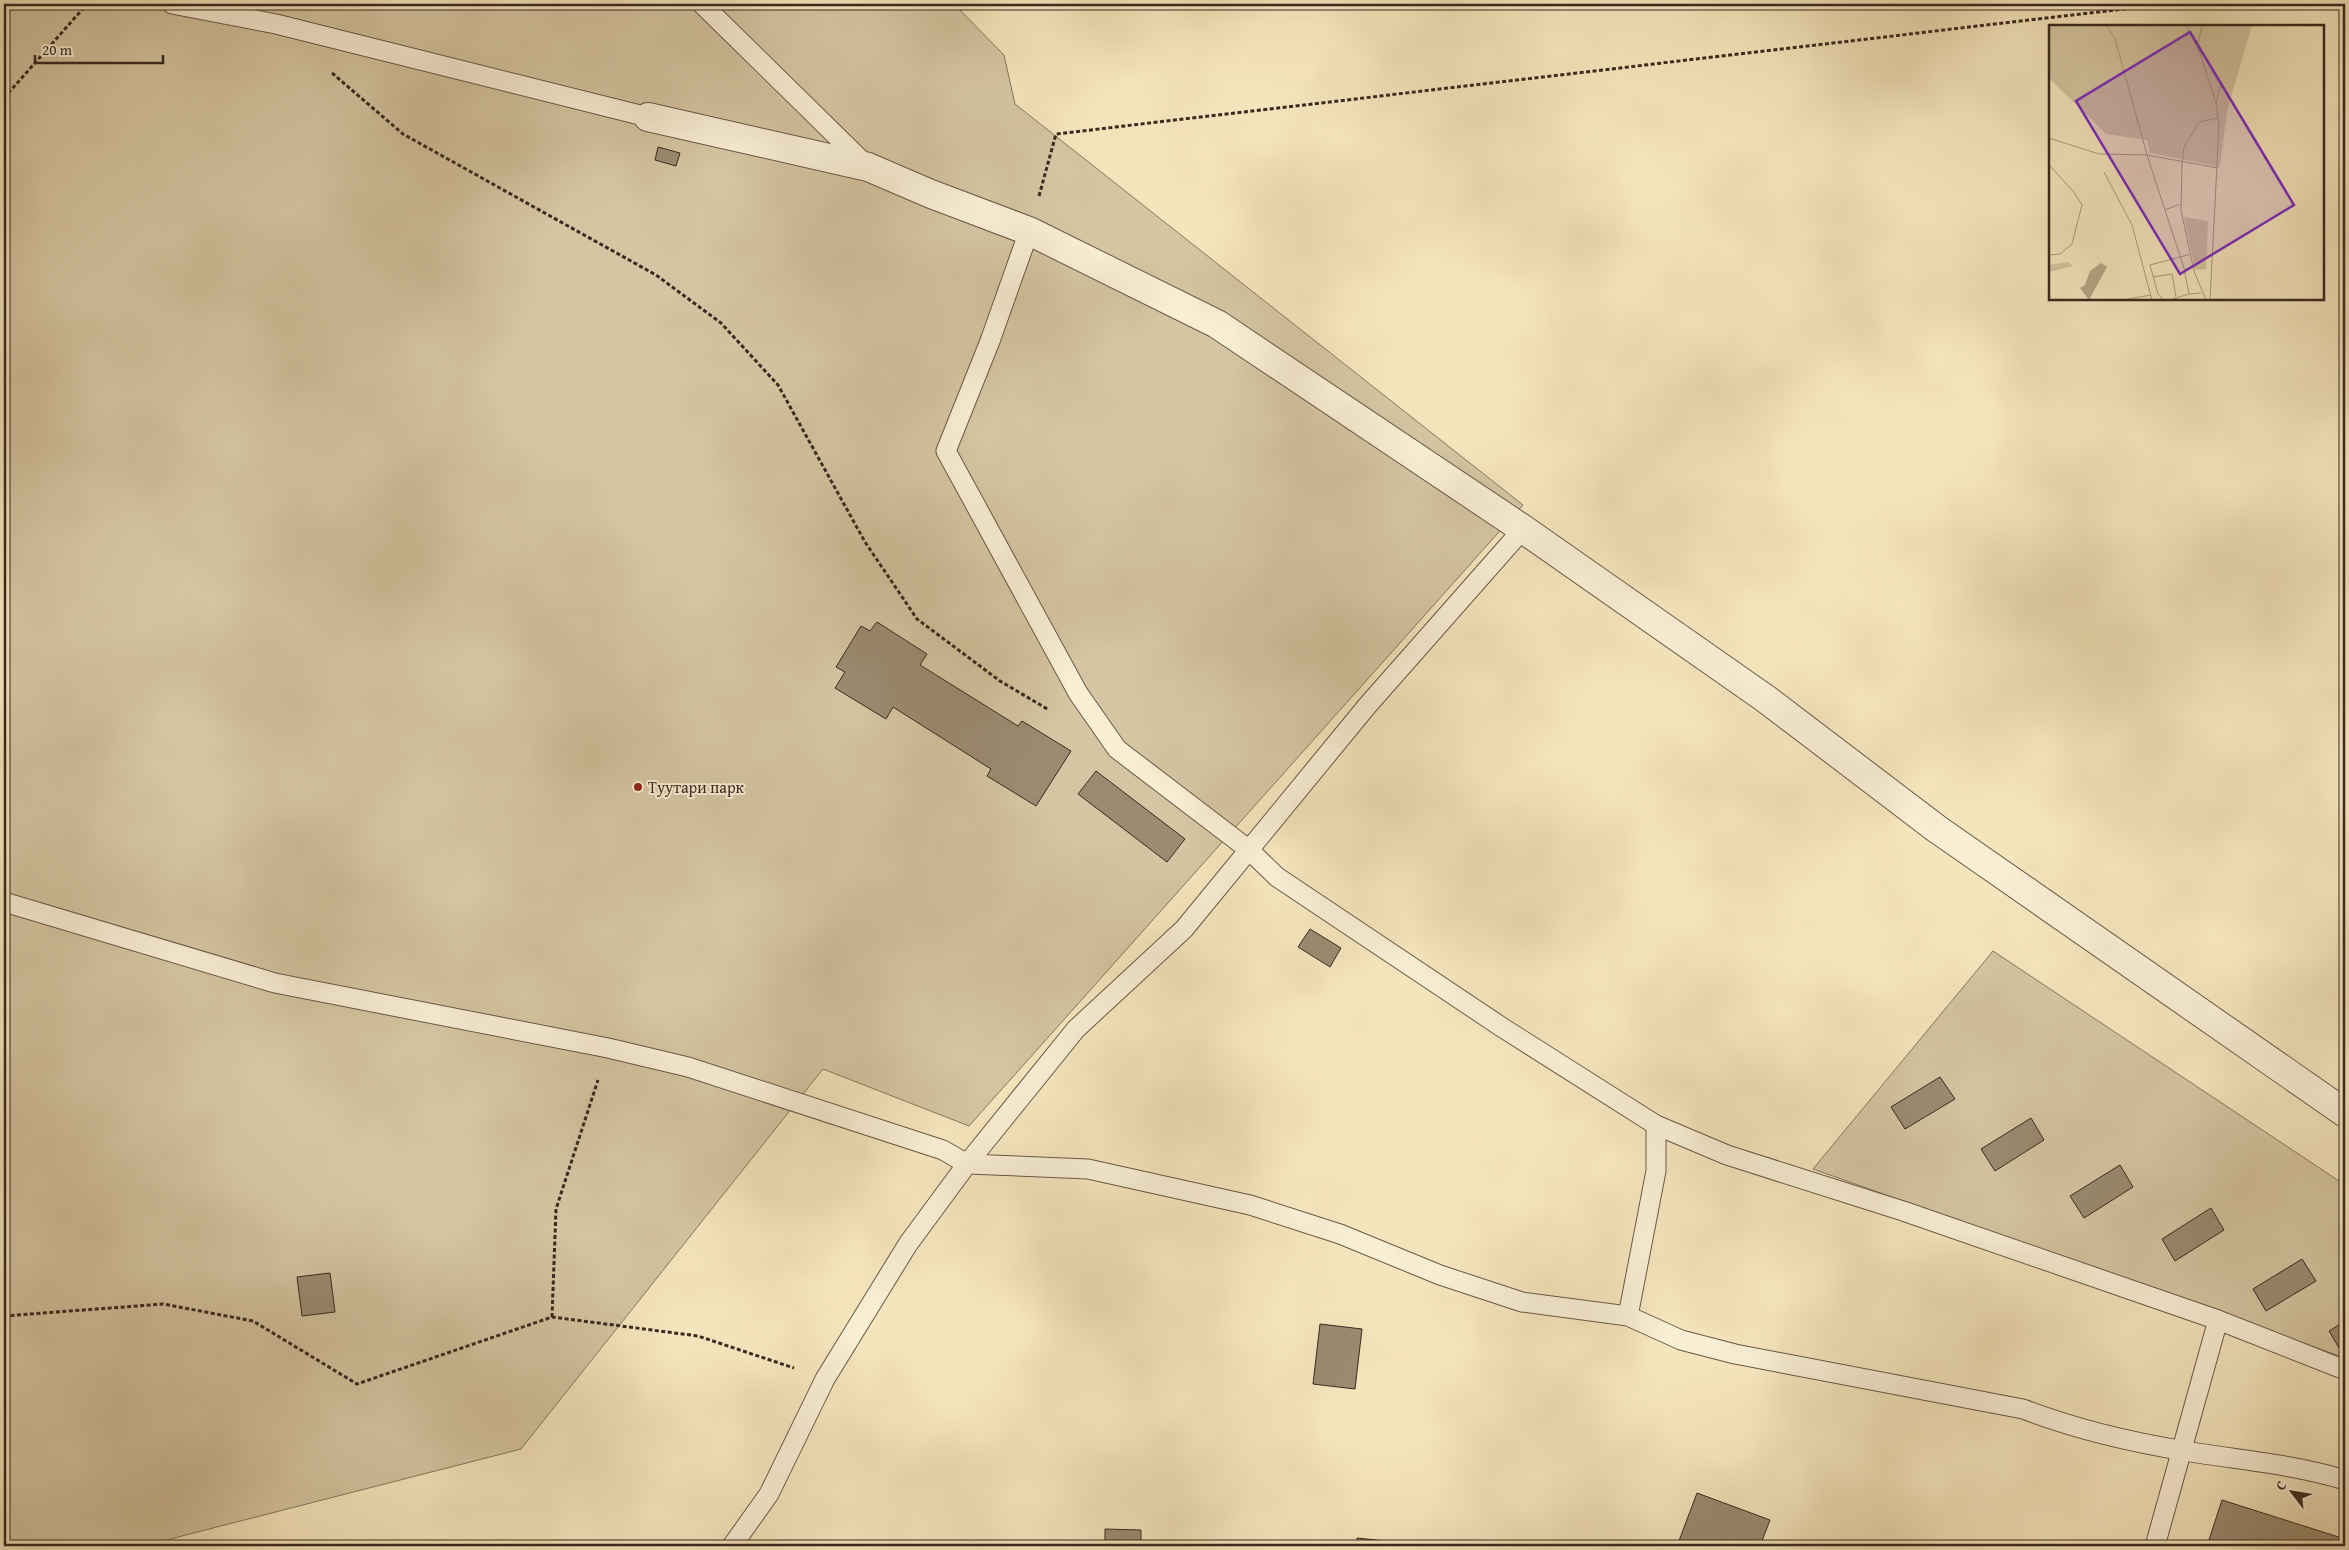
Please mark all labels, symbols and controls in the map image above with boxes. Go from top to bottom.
inset map [2049,25,2324,300]
scale bar [35,32,162,64]
text: 20 m [42,39,73,60]
place label: Туутари парк [648,775,745,799]
marker: Туутари парк [632,781,644,793]
north arrow [2266,1468,2316,1518]
text: С [2270,1477,2292,1494]

